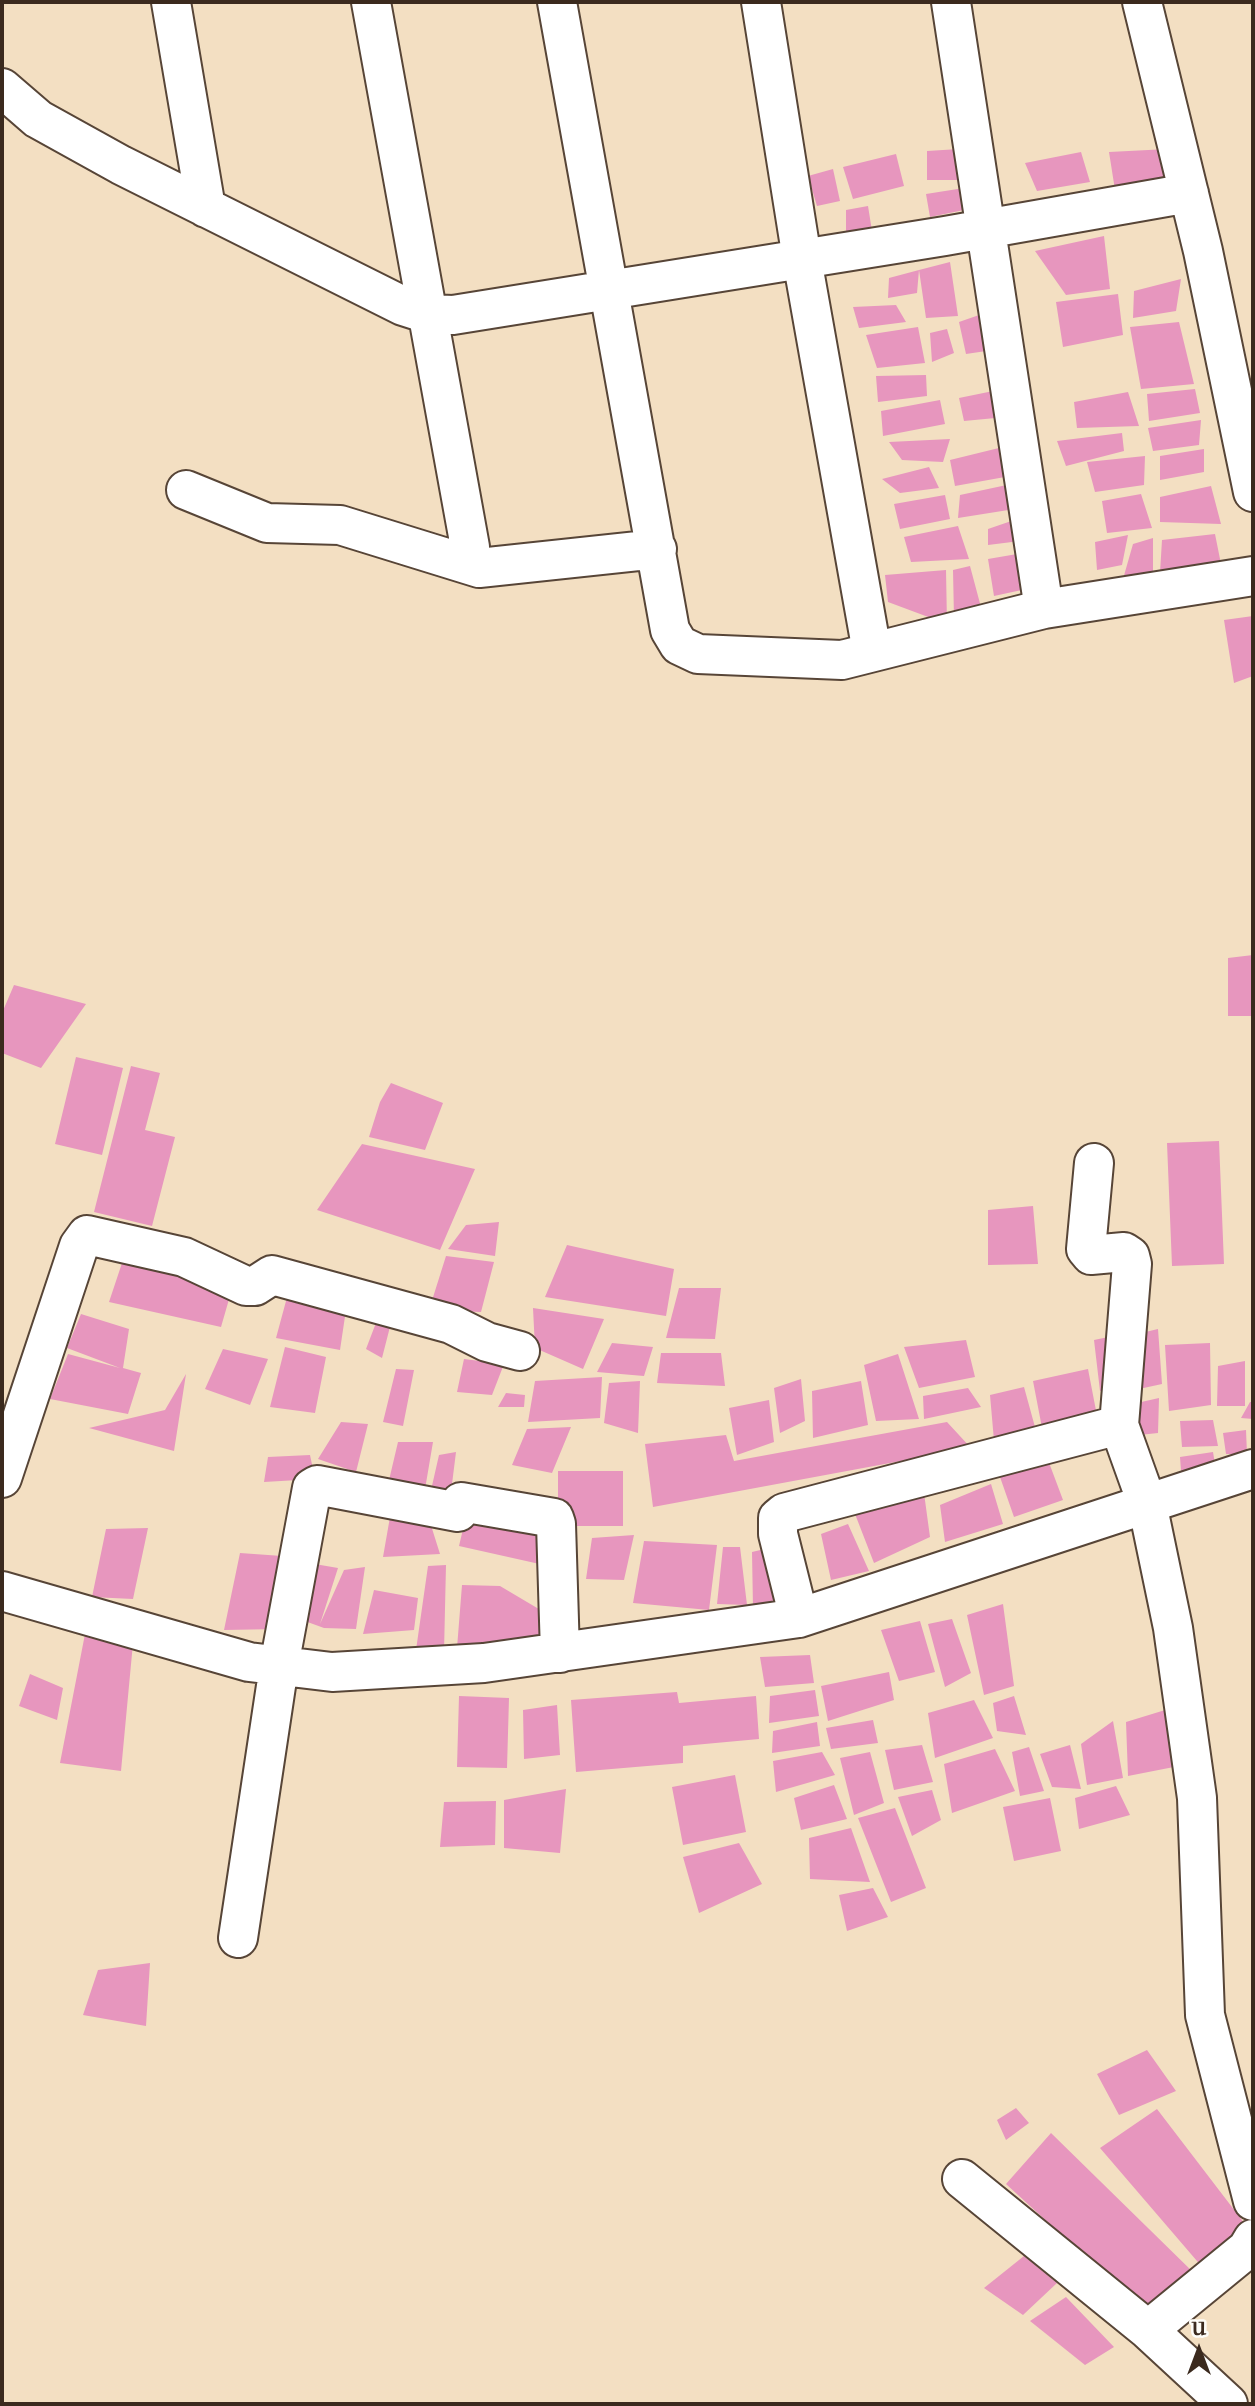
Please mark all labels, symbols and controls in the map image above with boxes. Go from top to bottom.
north arrow [1164,2315,1234,2385]
text: U [1192,2318,1206,2340]

